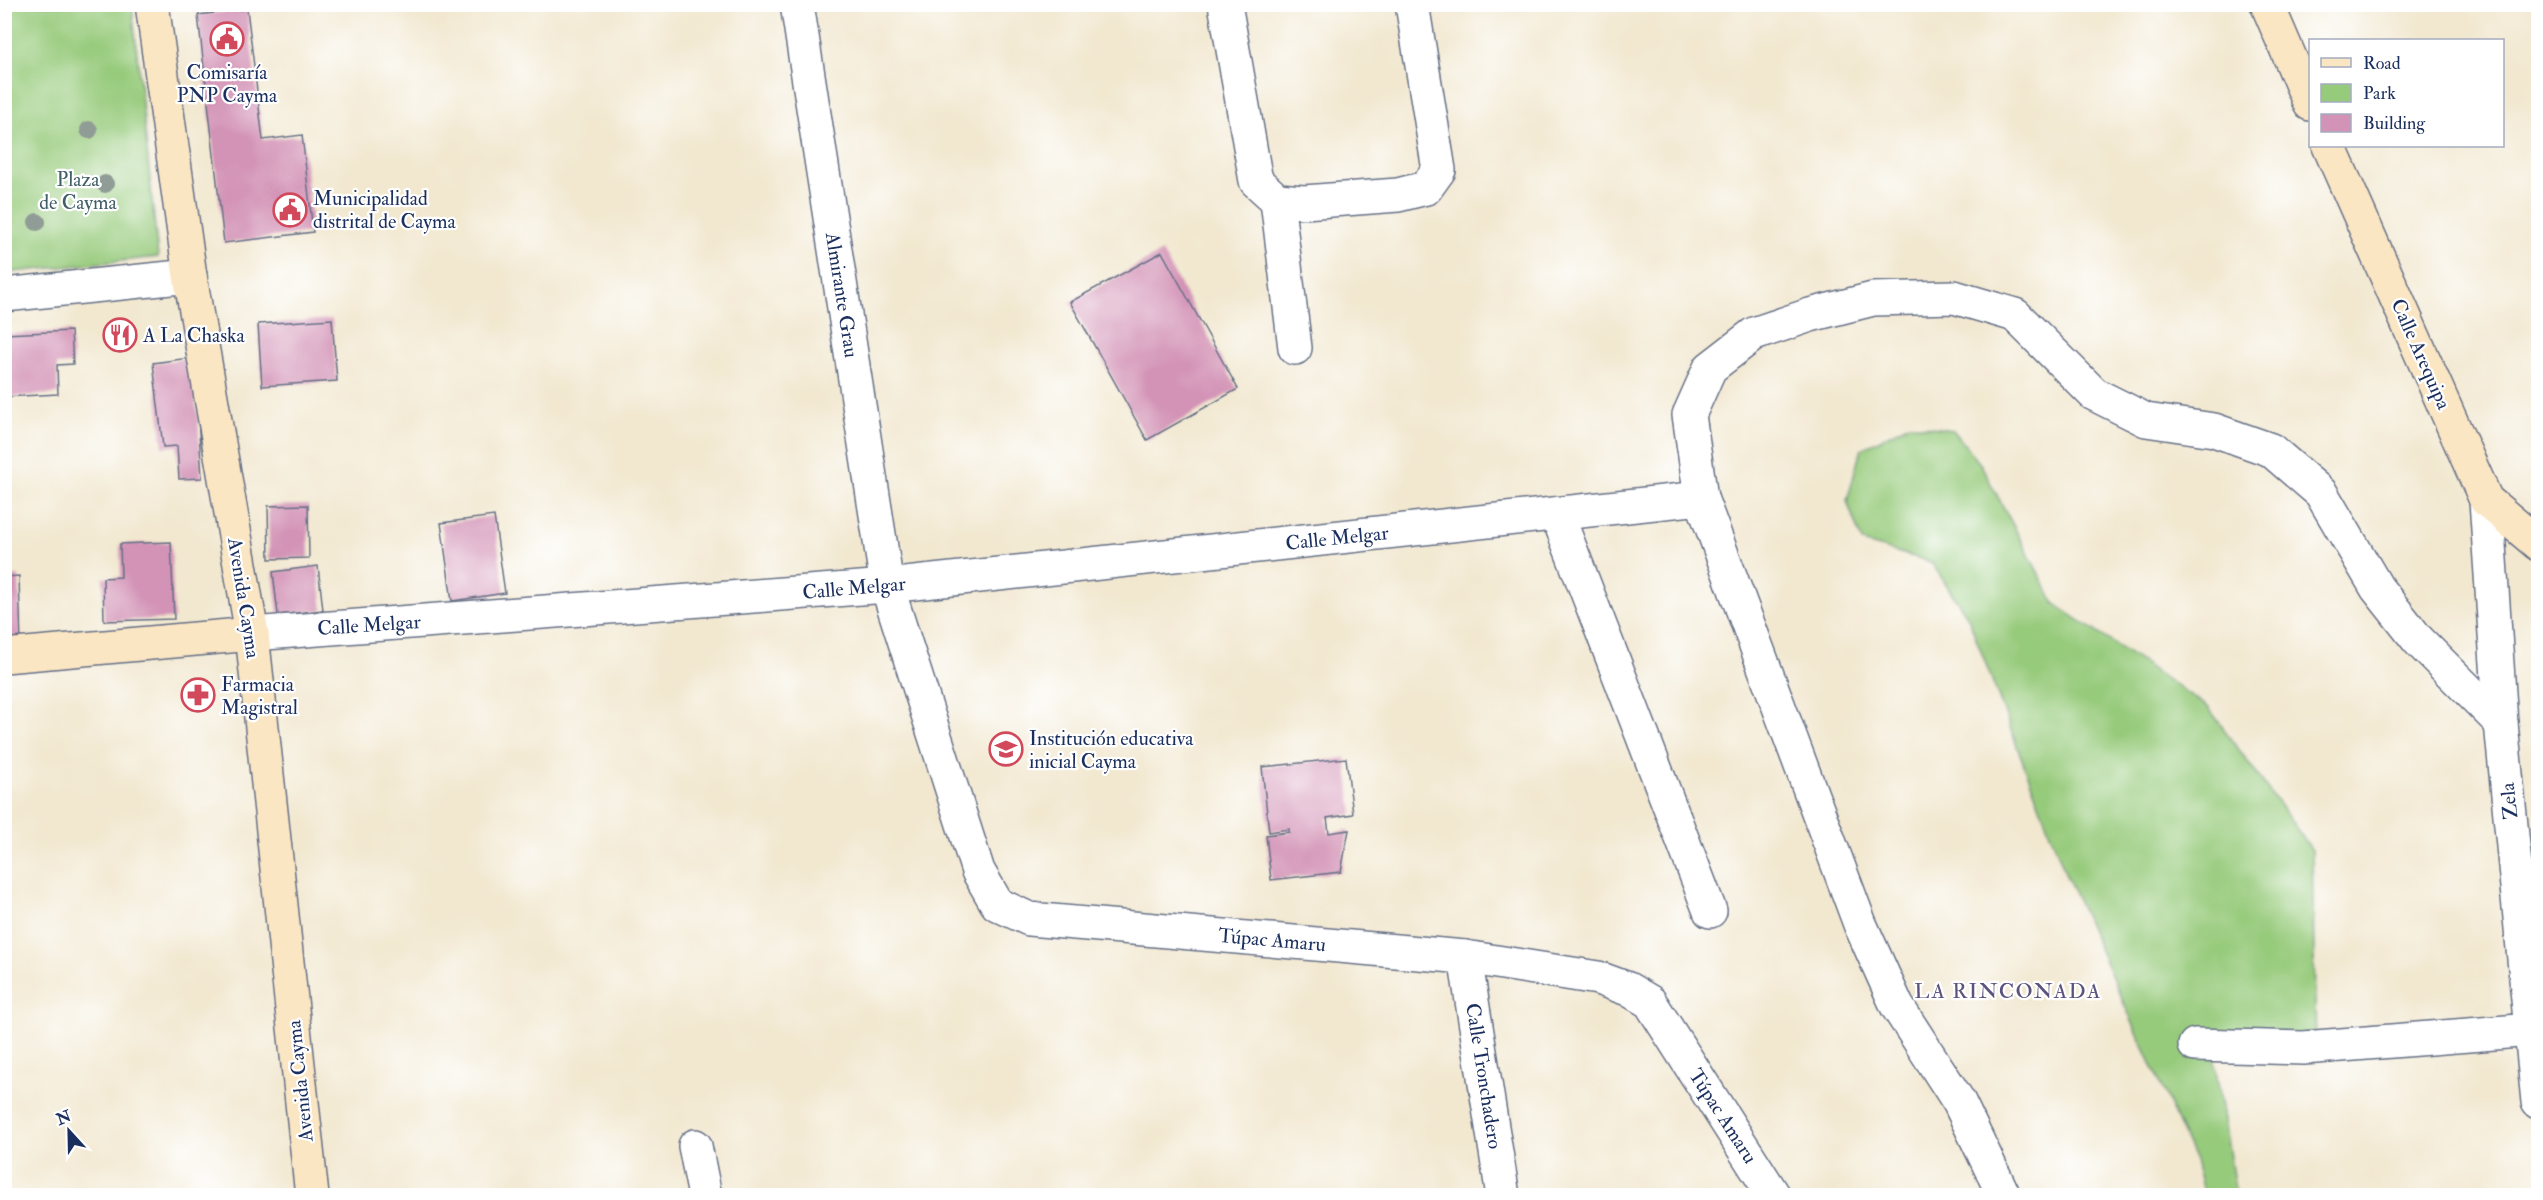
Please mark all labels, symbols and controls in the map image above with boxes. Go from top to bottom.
public building icon: Comisaría PNP Cayma [209,21,245,57]
legend [2309,39,2504,147]
text: Road [2363,52,2401,75]
place label: Comisaría PNP Cayma [177,60,278,108]
text: Park [2363,82,2396,105]
text: Building [2363,112,2426,135]
park label: Plaza de Cayma [39,167,118,215]
place label: Municipalidad distrital de Cayma [313,186,457,234]
public building icon: Municipalidad distrital de Cayma [272,192,308,228]
street label: Almirante Grau [820,230,864,359]
street label: Calle Arequipa [2385,295,2457,414]
restaurant icon: A La Chaska [102,317,138,353]
place label: A La Chaska [142,323,245,348]
street label: Calle Melgar [1284,520,1390,556]
street label: Avenida Cayma [222,535,266,661]
street label: Calle Melgar [801,571,907,605]
street label: Calle Melgar [316,609,422,641]
place label: Farmacia Magistral [221,672,298,720]
pharmacy icon: Farmacia Magistral [180,677,216,713]
place label: Institución educativa inicial Cayma [1029,726,1194,774]
school or university icon: Institución educativa inicial Cayma [988,731,1024,767]
street label: Zela [2495,781,2523,821]
street label: Túpac Amaru [1217,923,1327,958]
district label: LA RINCONADA [1914,978,2102,1005]
street label: Calle Tronchadero [1460,1001,1508,1151]
street label: Avenida Cayma [281,1018,319,1144]
street label: Túpac Amaru [1682,1064,1763,1169]
north arrow [39,1101,99,1161]
text: N [52,1106,75,1130]

